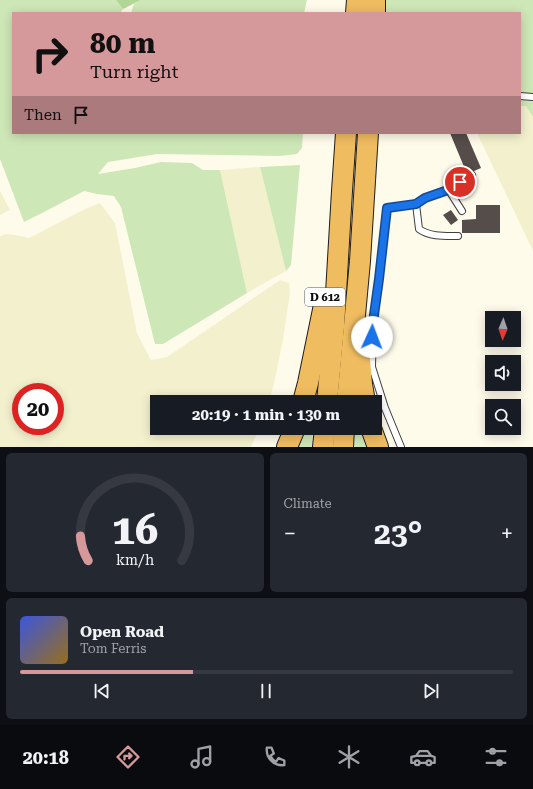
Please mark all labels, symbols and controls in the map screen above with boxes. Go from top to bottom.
text: 80 m [90,27,155,60]
icon: right [24,28,76,80]
text: Turn right [90,61,178,82]
icon: arrive [70,104,92,126]
text: Then [24,106,62,124]
pin [443,165,477,199]
icon: arrive [449,171,471,193]
road number: D 612 [305,288,345,306]
north arrow [485,311,521,347]
map controls [485,311,521,435]
position arrow [351,316,393,358]
button: sound [485,355,521,391]
speed limit sign: 20 [12,383,64,435]
button: search [485,399,521,435]
text: 20:19 · 1 min · 130 m [192,406,340,424]
text: Climate [284,496,332,511]
text: 16 [111,504,158,553]
text: 23° [374,516,423,551]
text: − [284,521,296,546]
text: + [501,521,513,546]
text: km/h [116,551,154,567]
text: Open Road [80,623,164,641]
text: Tom Ferris [80,641,146,656]
icon: previous [91,680,113,702]
icon: pause [255,680,277,702]
icon: next [420,680,442,702]
icon: directions [114,743,142,771]
icon: music [188,743,216,771]
icon: phone [261,743,289,771]
icon: climate [335,743,363,771]
icon: car [409,743,437,771]
icon: filters [482,743,510,771]
text: 20:18 [23,747,69,768]

